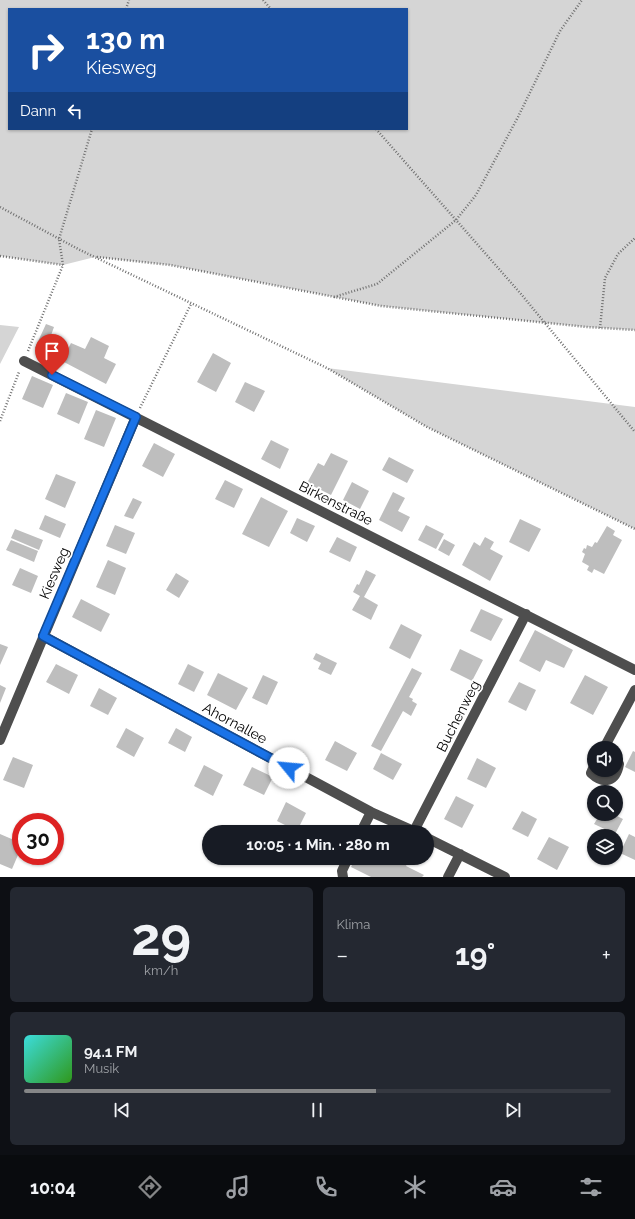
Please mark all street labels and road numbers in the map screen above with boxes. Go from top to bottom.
street label: Birkenstraße [296,478,376,528]
street label: Kiesweg [36,545,72,601]
street label: Buchenweg [433,678,483,754]
street label: Ahornallee [200,699,270,747]

